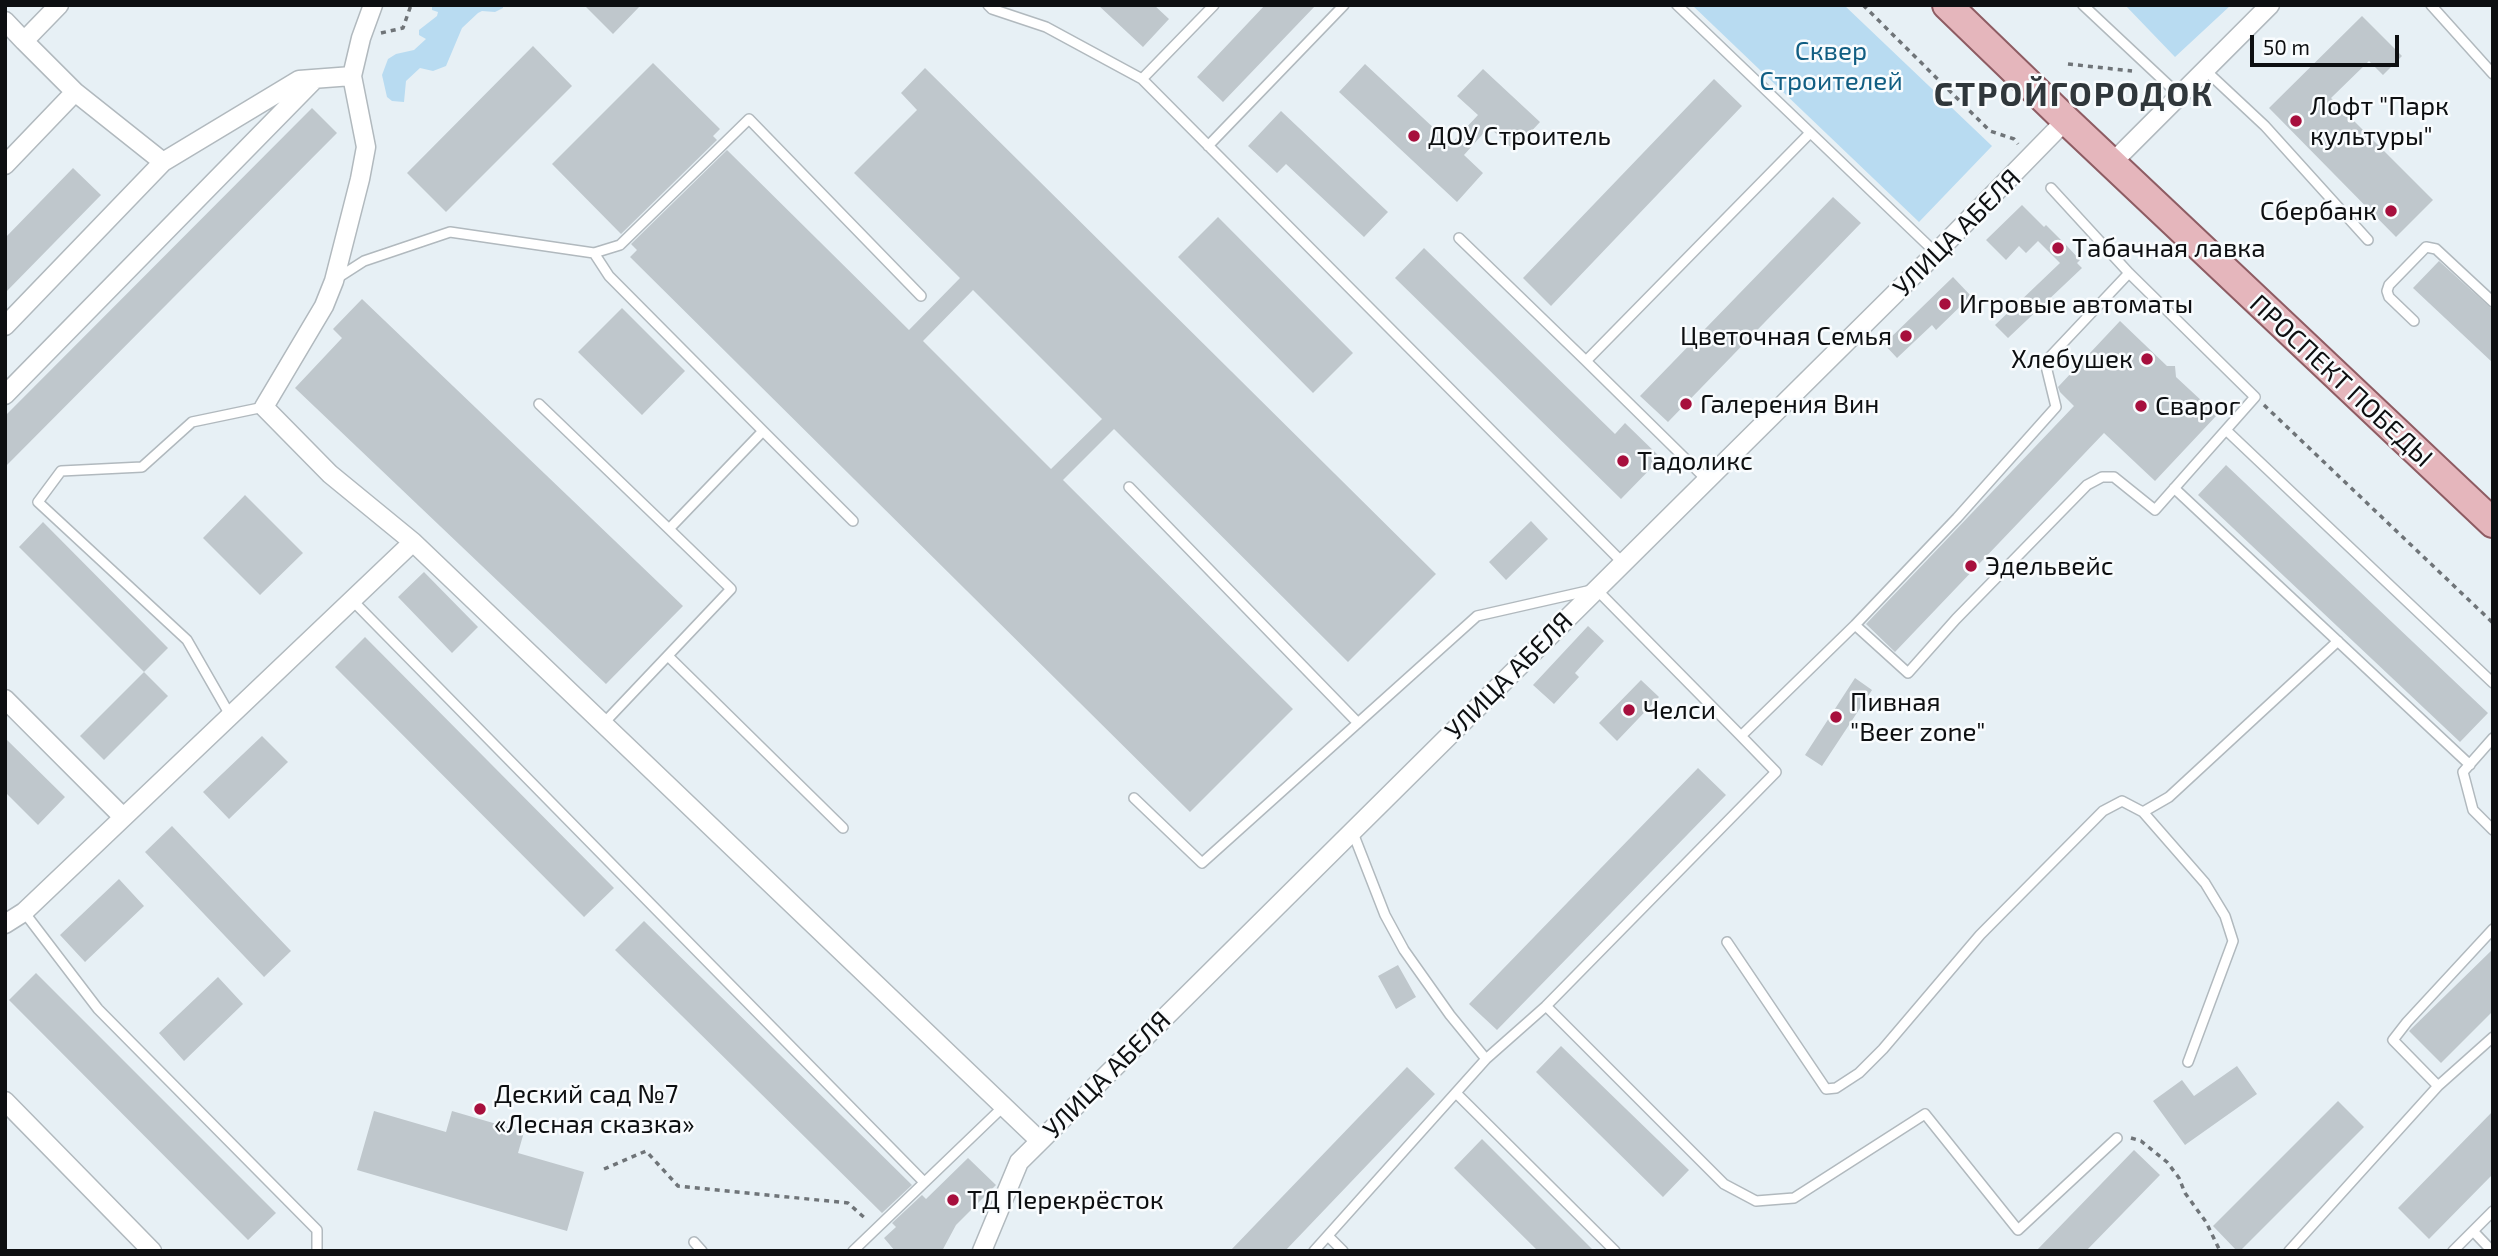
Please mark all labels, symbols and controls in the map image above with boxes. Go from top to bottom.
scale bar [2253,21,2402,65]
text: 50 m [2263,34,2310,59]
park label: Сквер Строителей [1759,35,1903,96]
district label: СТРОЙГОРОДОК [1935,75,2213,115]
place label: Лофт "Парк культуры" [2310,90,2449,152]
marker: Лофт "Парк культуры" [2288,113,2304,129]
place label: ДОУ Строитель [1428,120,1611,152]
marker: ДОУ Строитель [1406,128,1422,144]
street label: УЛИЦА АБЕЛЯ [1887,163,2027,303]
place label: Сбербанк [2260,195,2377,227]
marker: Сбербанк [2383,203,2399,219]
place label: Табачная лавка [2072,232,2266,264]
marker: Табачная лавка [2050,240,2066,256]
place label: Игровые автоматы [1959,288,2193,320]
street label: ПРОСПЕКТ ПОБЕДЫ [2243,288,2439,474]
marker: Игровые автоматы [1937,296,1953,312]
place label: Цветочная Семья [1680,320,1892,352]
marker: Цветочная Семья [1898,328,1914,344]
place label: Хлебушек [2011,343,2133,375]
marker: Хлебушек [2139,351,2155,367]
place label: Галерения Вин [1700,388,1880,420]
place label: Сварог [2155,390,2241,422]
marker: Галерения Вин [1678,396,1694,412]
marker: Сварог [2133,398,2149,414]
place label: Тадоликс [1637,445,1753,477]
marker: Тадоликс [1615,453,1631,469]
place label: Эдельвейс [1985,550,2113,582]
marker: Эдельвейс [1963,558,1979,574]
street label: УЛИЦА АБЕЛЯ [1439,606,1579,746]
place label: Пивная "Beer zone" [1850,686,1986,748]
place label: Челси [1643,694,1716,726]
marker: Челси [1621,702,1637,718]
marker: Пивная "Beer zone" [1828,709,1844,725]
street label: УЛИЦА АБЕЛЯ [1037,1005,1177,1145]
place label: Деский сад №7 «Лесная сказка» [494,1078,695,1140]
marker: Деский сад №7 «Лесная сказка» [472,1101,488,1117]
place label: ТД Перекрёсток [967,1184,1164,1216]
marker: ТД Перекрёсток [945,1192,961,1208]

